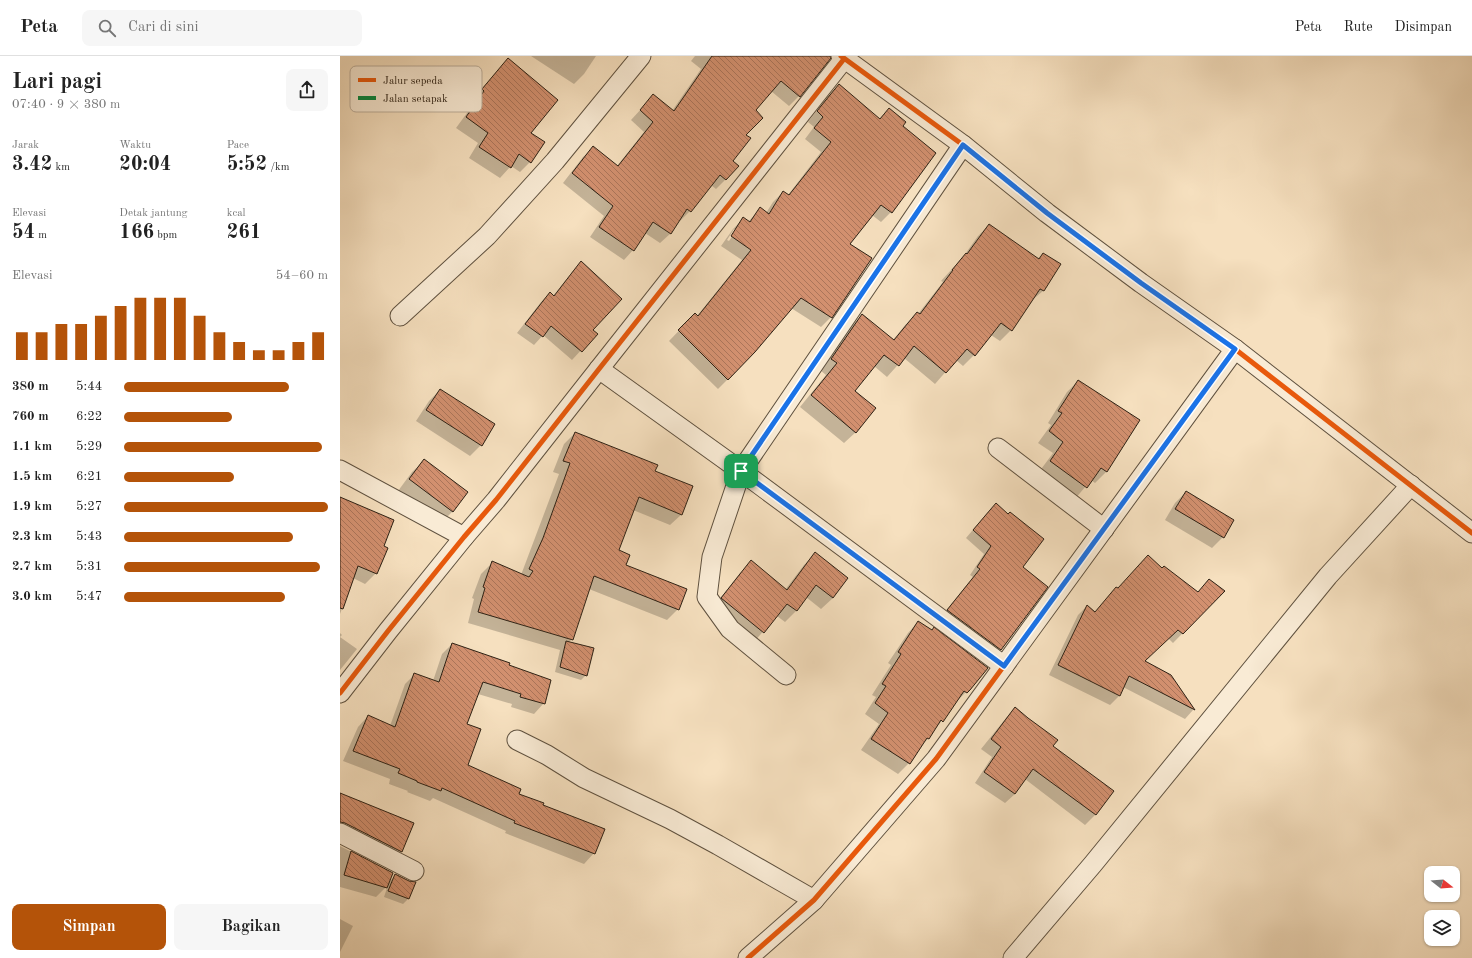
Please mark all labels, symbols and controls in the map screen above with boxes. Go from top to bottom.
search box [82,10,362,46]
icon: search [96,17,118,39]
text: Peta [20,18,58,37]
text: Cari di sini [128,20,199,35]
text: Peta [1295,20,1322,34]
text: Rute [1344,20,1373,34]
text: Disimpan [1395,20,1452,34]
legend [350,66,482,112]
button: share [286,69,328,111]
text: Lari pagi [12,71,102,93]
text: Jalur sepeda [383,76,443,87]
text: Jalan setapak [383,94,448,105]
text: 07:40 · 9 × 380 m [12,98,120,111]
text: Jarak [12,140,39,151]
text: Waktu [119,140,151,151]
text: Pace [227,140,249,151]
text: 3.42 [12,155,52,175]
text: 20:04 [119,155,171,175]
text: 5:52 [227,155,267,175]
text: km [52,162,70,173]
text: /km [267,162,290,173]
text: Elevasi [12,208,46,219]
text: Detak jantung [119,208,188,219]
text: kcal [227,208,246,219]
text: 54 [12,223,35,243]
text: 166 [119,223,154,243]
text: 261 [227,223,261,243]
text: m [35,230,47,241]
text: bpm [154,230,177,241]
text: Elevasi [12,269,53,282]
text: 54–60 m [276,269,328,282]
text: 380 m [12,380,49,393]
text: 5:44 [76,380,102,393]
text: 760 m [12,410,49,423]
text: 6:22 [76,410,102,423]
text: 1.1 km [12,440,52,453]
text: 5:29 [76,440,102,453]
pin [724,454,758,488]
icon: arrive [730,460,752,482]
text: 1.5 km [12,470,52,483]
text: 6:21 [76,470,102,483]
text: 1.9 km [12,500,52,513]
text: 5:27 [76,500,102,513]
text: 2.3 km [12,530,52,543]
text: 5:43 [76,530,102,543]
text: 2.7 km [12,560,52,573]
text: 5:31 [76,560,102,573]
text: 3.0 km [12,590,52,603]
text: 5:47 [76,590,102,603]
north arrow [1424,866,1460,902]
map controls [1424,866,1460,946]
button: Simpan [12,904,166,950]
button: Bagikan [174,904,328,950]
button: layers [1424,910,1460,946]

